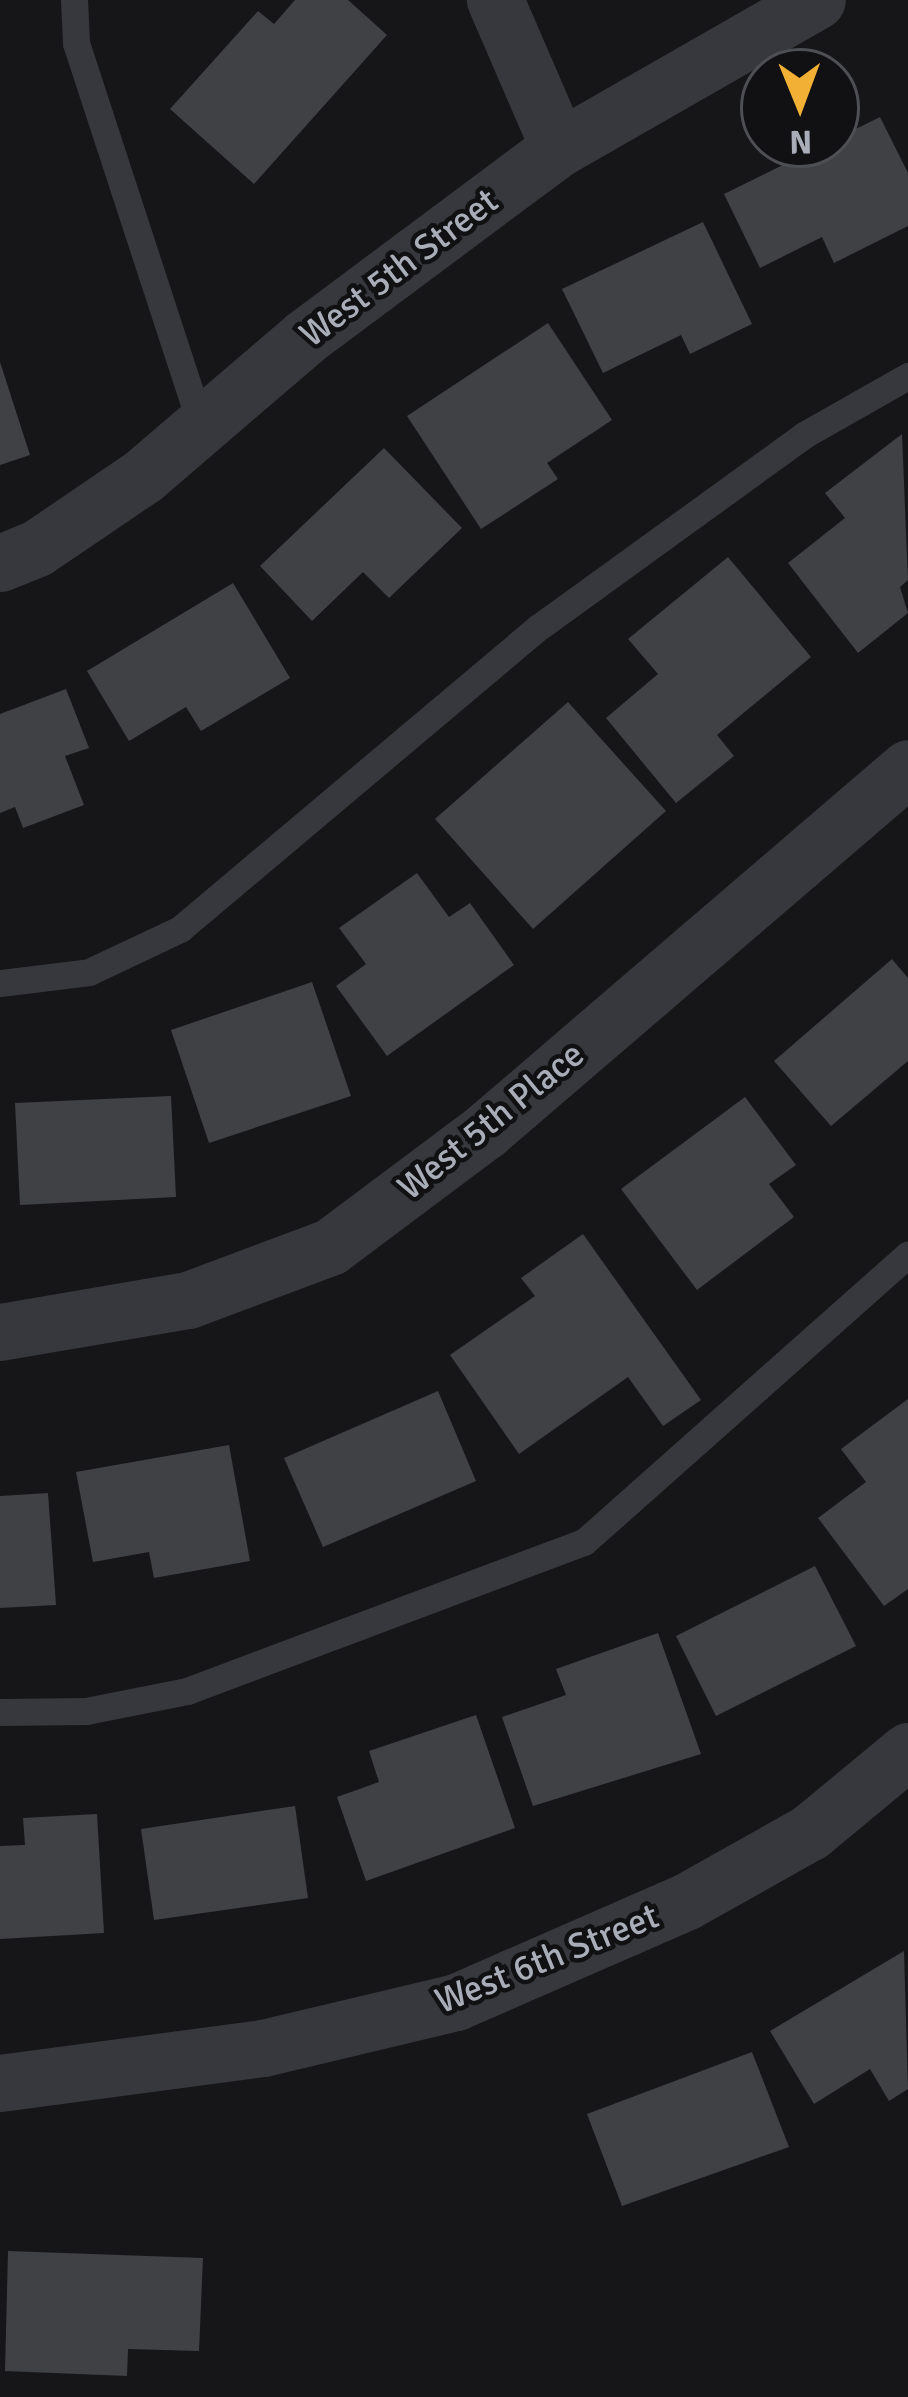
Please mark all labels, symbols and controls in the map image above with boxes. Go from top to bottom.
north arrow [740,48,860,168]
text: N [789,121,812,162]
street label: West 5th Street [291,179,507,357]
street label: West 5th Place [389,1033,593,1209]
street label: West 6th Street [429,1895,665,2023]

